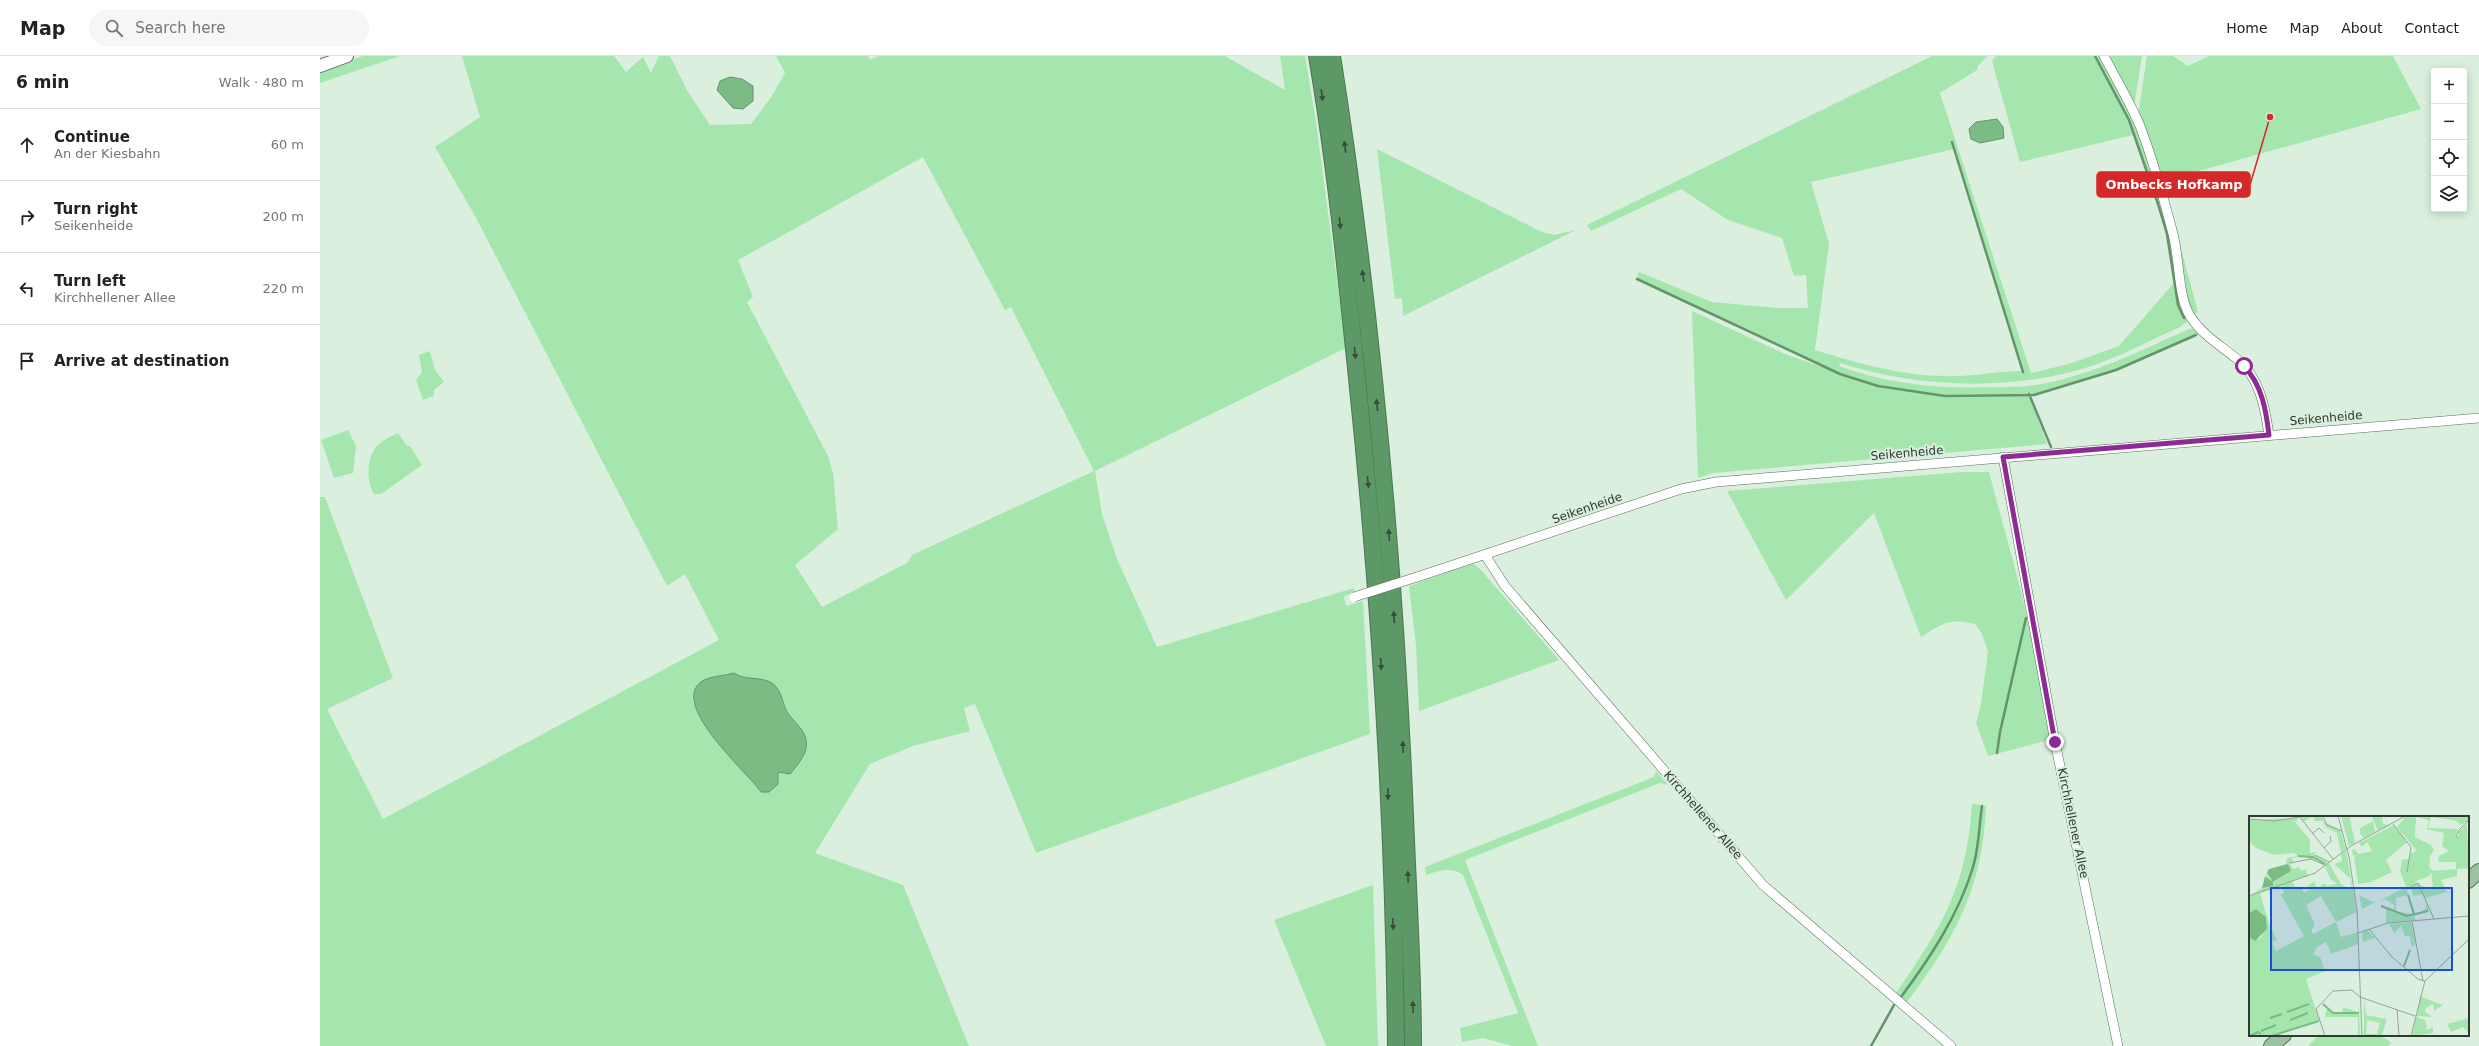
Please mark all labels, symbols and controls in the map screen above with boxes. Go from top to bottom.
search box [89,10,369,46]
text: Map [20,17,65,39]
icon: search [103,17,125,39]
text: Search here [135,19,225,37]
text: Home [2226,20,2268,36]
text: Map [2290,20,2319,36]
text: About [2341,20,2383,36]
text: Contact [2405,20,2459,36]
map controls [2431,68,2467,212]
button: + [2431,68,2467,104]
text: 6 min [16,72,69,92]
text: Walk · 480 m [219,75,304,90]
one-way arrow [1319,89,1325,101]
button: − [2431,104,2467,140]
text: Continue [54,128,130,146]
icon: ahead [16,134,38,156]
text: 60 m [271,137,304,152]
button: locate [2431,140,2467,176]
one-way arrow [1342,141,1348,153]
text: An der Kiesbahn [54,146,161,161]
callout: Ombecks Hofkamp [2097,172,2250,197]
button: layers [2431,176,2467,212]
text: Ombecks Hofkamp [2105,177,2243,192]
text: Turn right [54,200,138,218]
icon: right [16,206,38,228]
text: 200 m [262,209,304,224]
one-way arrow [1336,217,1343,229]
text: Seikenheide [54,218,133,233]
one-way arrow [1360,270,1366,282]
text: Turn left [54,272,126,290]
icon: left [16,278,38,300]
text: 220 m [262,281,304,296]
text: Kirchhellener Allee [54,290,176,305]
one-way arrow [1351,346,1358,359]
icon: arrive [16,350,38,372]
text: Arrive at destination [54,352,229,370]
route start [2235,357,2253,375]
one-way arrow [1373,399,1380,411]
street label: Seikenheide [2289,408,2363,428]
street label: Seikenheide [1870,443,1944,463]
one-way arrow [1365,476,1371,488]
street label: Seikenheide [1550,489,1624,527]
one-way arrow [1385,529,1392,541]
one-way arrow [1391,611,1398,623]
one-way arrow [1378,658,1385,670]
route end [2046,733,2064,751]
one-way arrow [1399,741,1406,753]
street label: Kirchhellener Allee [2054,767,2092,879]
street label: Kirchhellener Allee [1661,768,1745,862]
one-way arrow [1385,788,1391,801]
inset map [2249,816,2469,1036]
one-way arrow [1405,870,1411,883]
one-way arrow [1390,918,1396,931]
one-way arrow [1410,1000,1416,1013]

